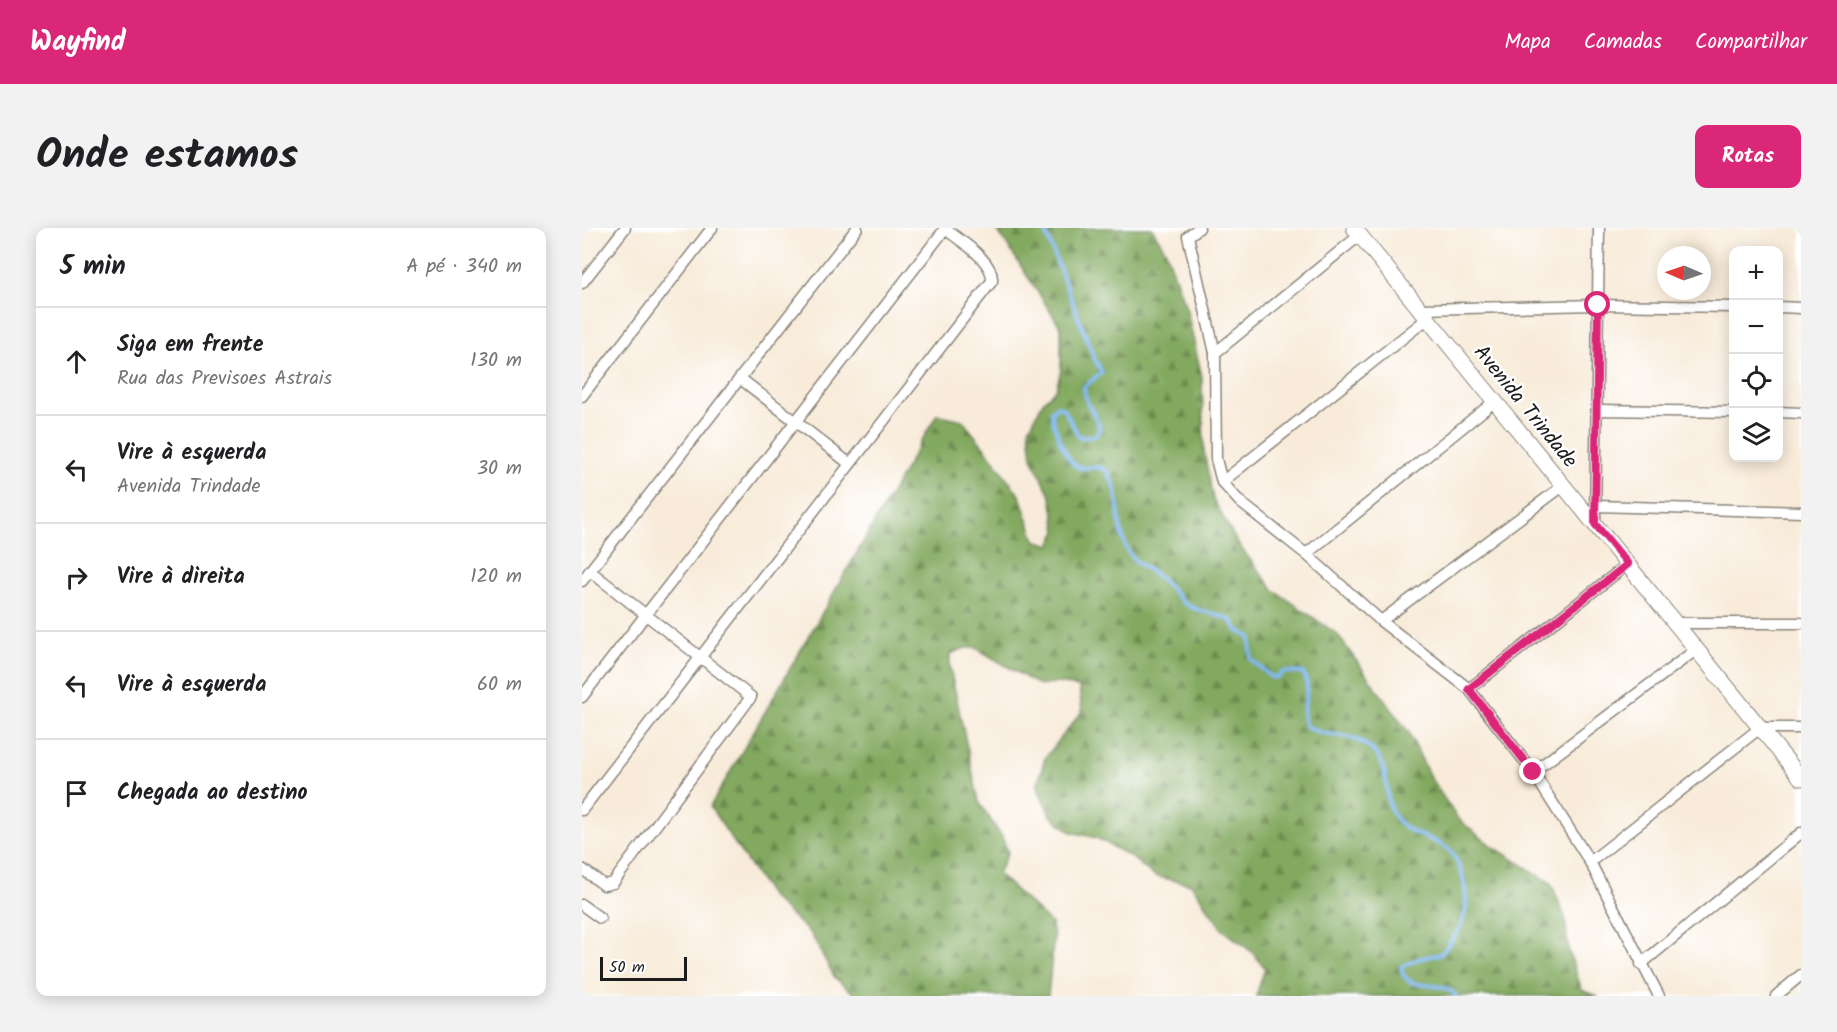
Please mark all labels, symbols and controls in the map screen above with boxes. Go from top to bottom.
text: Wayfind [30,20,126,65]
text: Mapa [1504,26,1551,59]
text: Camadas [1584,26,1662,59]
text: Compartilhar [1695,26,1807,59]
text: Onde estamos [36,123,298,190]
button: Rotas [1695,125,1801,188]
text: 5 min [60,246,126,288]
north arrow [1657,246,1711,300]
map controls [1729,246,1783,462]
button: + [1729,246,1783,300]
text: A pé · 340 m [406,251,522,283]
route start [1584,291,1610,317]
button: − [1729,300,1783,354]
text: Siga em frente [117,328,263,363]
street label: Avenida Trindade [1465,338,1585,476]
icon: ahead [60,345,93,378]
text: 130 m [470,345,522,377]
button: locate [1729,354,1783,408]
text: Rua das Previsoes Astrais [117,363,332,395]
button: layers [1729,408,1783,462]
text: Vire à esquerda [117,436,266,471]
icon: left [60,453,93,486]
text: 30 m [477,453,522,485]
text: Avenida Trindade [117,471,260,503]
text: Vire à direita [117,560,245,595]
icon: right [60,561,93,594]
text: 120 m [470,561,522,593]
text: Vire à esquerda [117,668,266,703]
icon: left [60,669,93,702]
text: 60 m [477,669,522,701]
route end [1519,758,1545,784]
text: Chegada ao destino [117,776,308,811]
icon: arrive [60,777,93,810]
scale bar [600,954,687,982]
text: 50 m [609,955,645,980]

